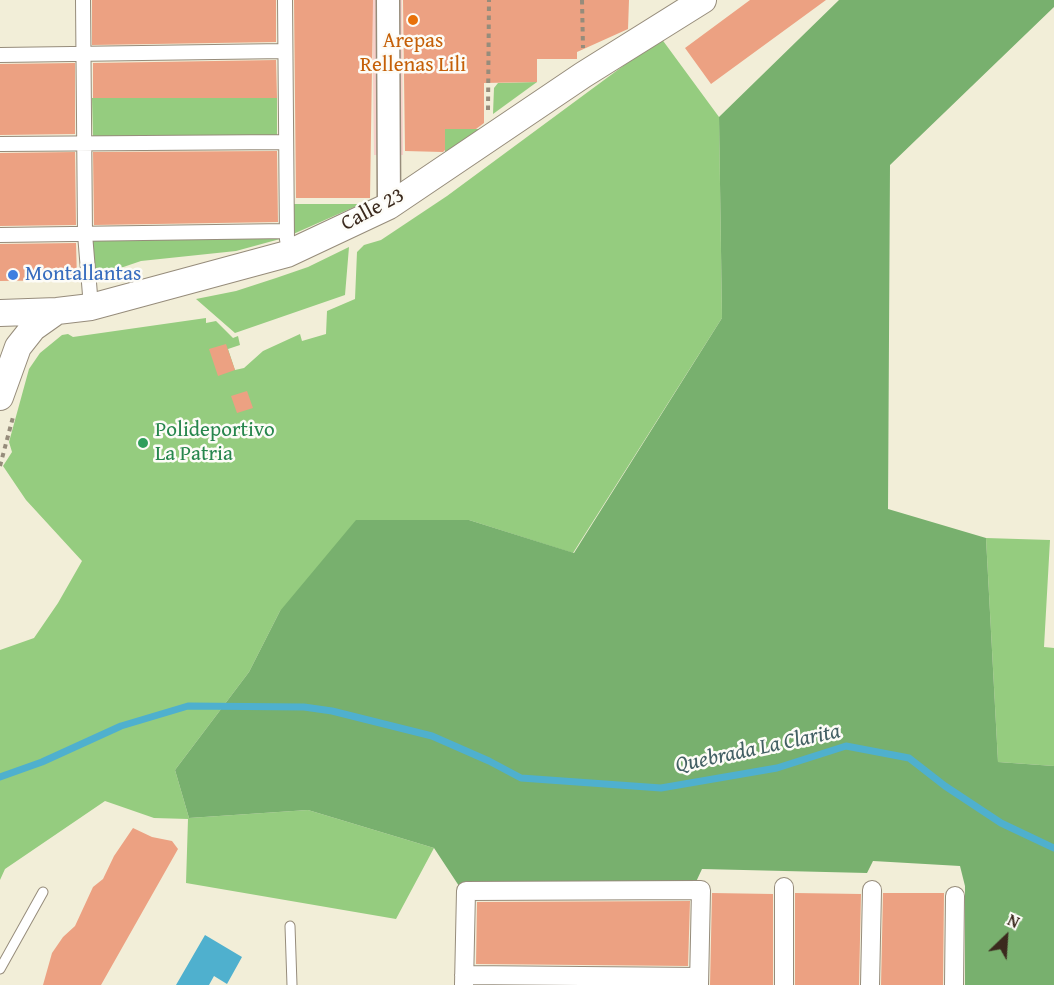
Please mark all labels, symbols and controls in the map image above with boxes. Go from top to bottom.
marker: Arepas Rellenas Lili [406,13,420,27]
place label: Arepas Rellenas Lili [360,29,466,79]
street label: Calle 23 [337,183,409,237]
place label: Montallantas [25,262,141,288]
marker: Montallantas [6,268,20,282]
place label: Polideportivo La Patria [155,418,275,468]
marker: Polideportivo La Patria [136,436,150,450]
water label: Quebrada La Clarita [673,719,843,779]
north arrow [976,907,1036,967]
text: N [1004,908,1024,934]

